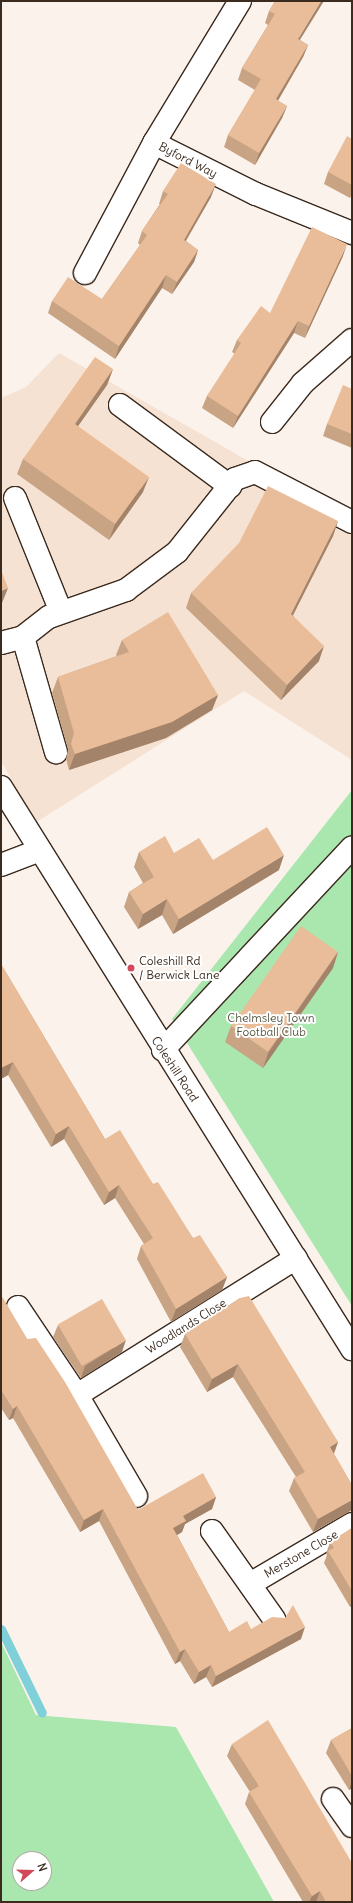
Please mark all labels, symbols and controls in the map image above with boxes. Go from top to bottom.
street label: Byford Way [156,139,220,181]
place label: Coleshill Rd / Berwick Lane [139,954,219,982]
marker: Coleshill Rd / Berwick Lane [126,963,136,973]
park label: Chelmsley Town Football Club [227,1011,315,1039]
street label: Coleshill Road [149,1034,201,1104]
street label: Woodlands Close [143,1295,229,1357]
street label: Merstone Close [262,1527,340,1581]
north arrow [12,1851,52,1891]
text: N [34,1861,50,1873]

